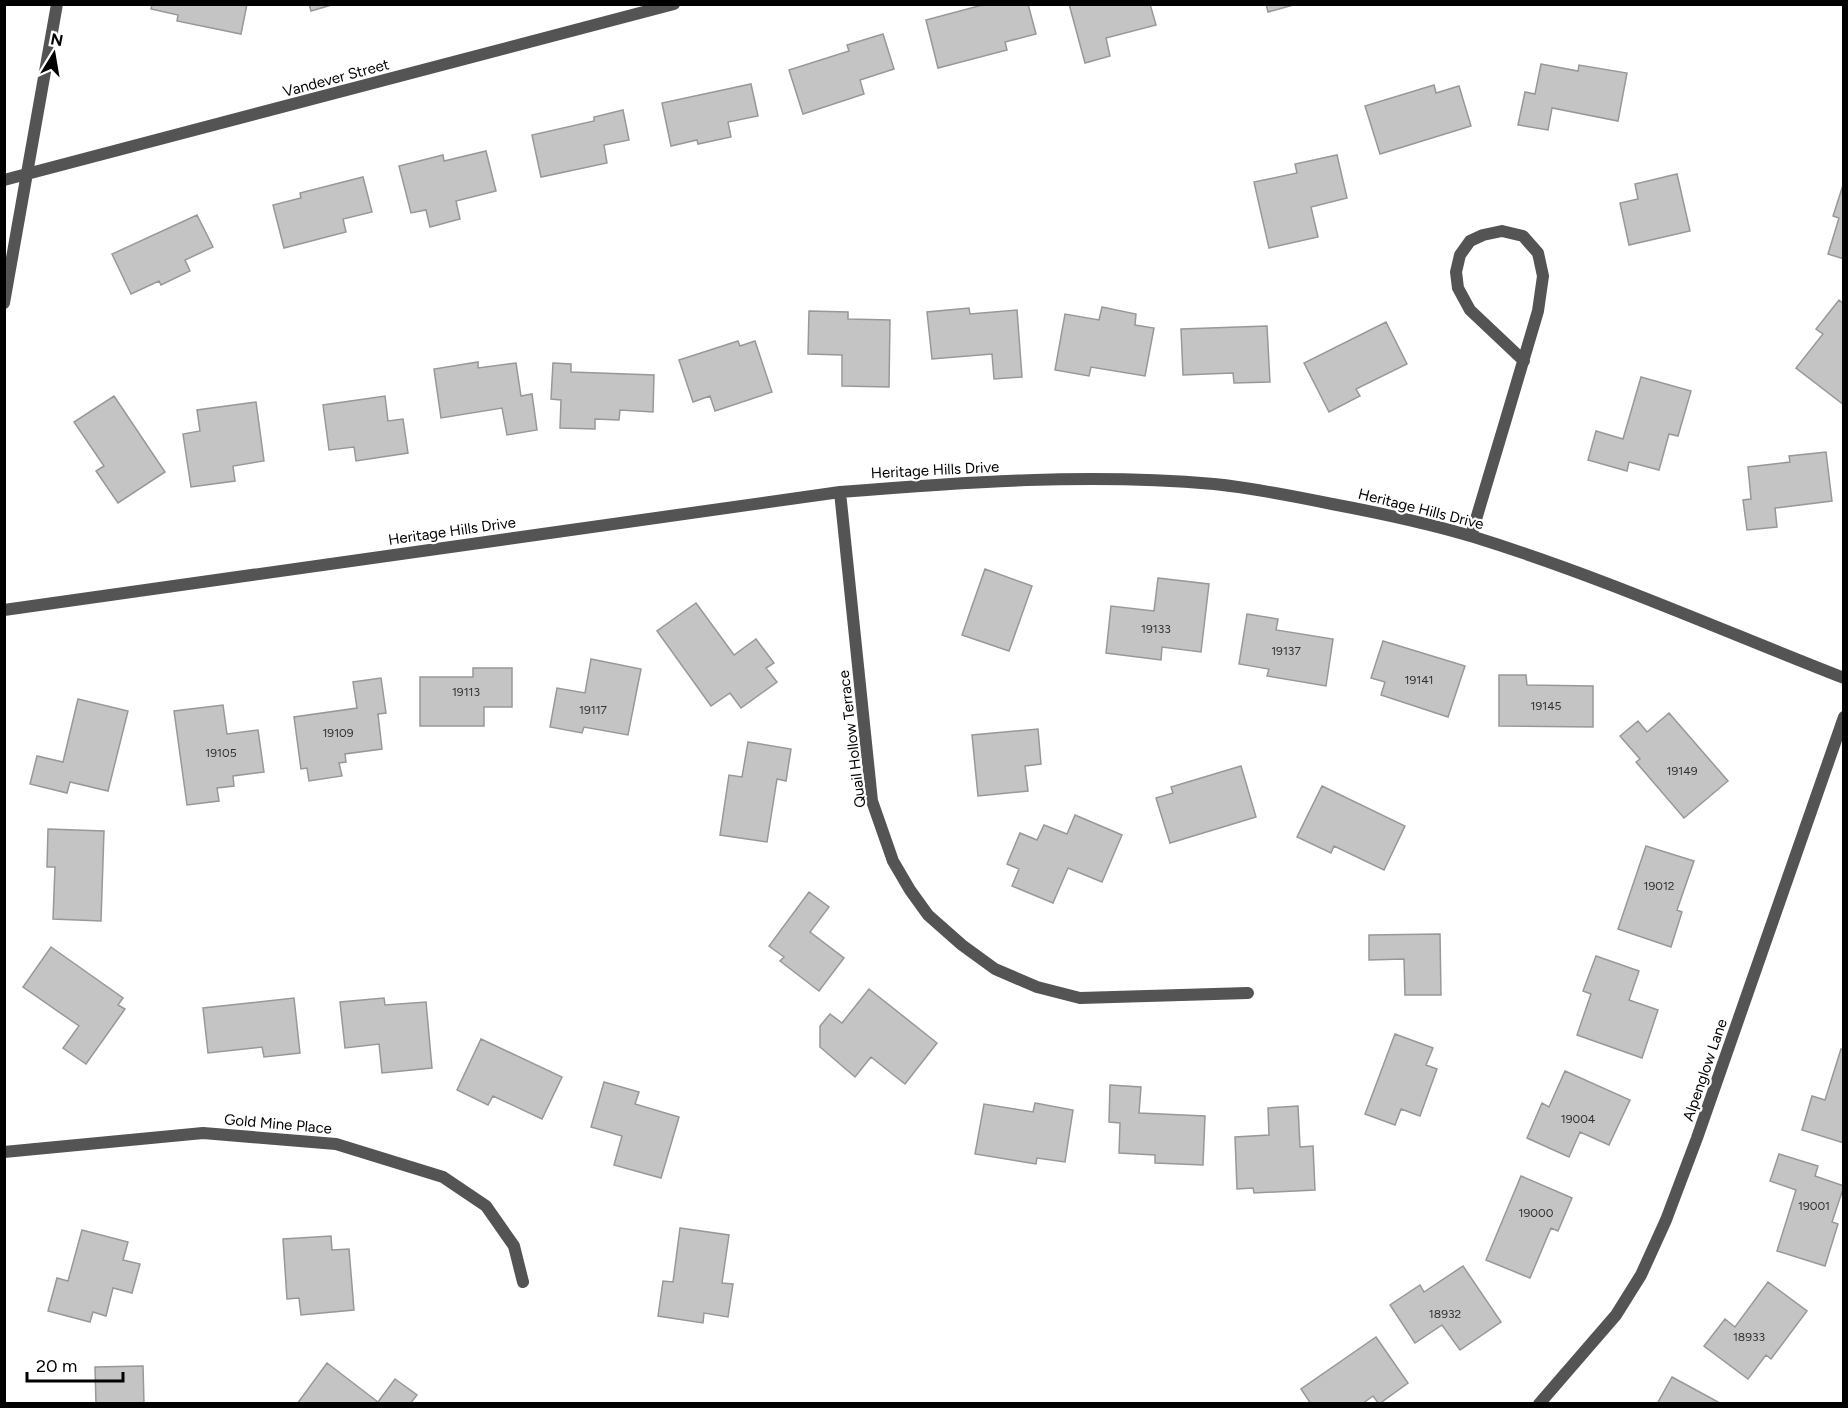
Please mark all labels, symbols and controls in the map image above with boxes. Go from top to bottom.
north arrow [24,24,84,84]
text: N [49,29,65,50]
street label: Vandever Street [281,55,391,101]
street label: Heritage Hills Drive [870,458,1000,482]
street label: Heritage Hills Drive [1356,485,1486,533]
street label: Heritage Hills Drive [387,513,517,549]
house number: 19133 [1141,622,1171,636]
house number: 19137 [1271,644,1301,658]
street label: Quail Hollow Terrace [835,669,869,809]
house number: 19141 [1404,673,1434,687]
house number: 19113 [452,685,480,699]
house number: 19145 [1530,699,1562,713]
house number: 19117 [579,703,608,717]
house number: 19109 [322,726,354,740]
house number: 19105 [205,746,237,760]
house number: 19149 [1667,764,1698,778]
house number: 19012 [1643,879,1675,893]
street label: Alpenglow Lane [1679,1016,1731,1124]
street label: Gold Mine Place [223,1110,333,1138]
house number: 19004 [1561,1112,1596,1126]
house number: 19001 [1798,1199,1830,1213]
house number: 19000 [1519,1206,1554,1220]
house number: 18932 [1429,1307,1461,1321]
house number: 18933 [1733,1330,1765,1344]
scale bar [27,1345,123,1383]
text: 20 m [36,1355,77,1377]

